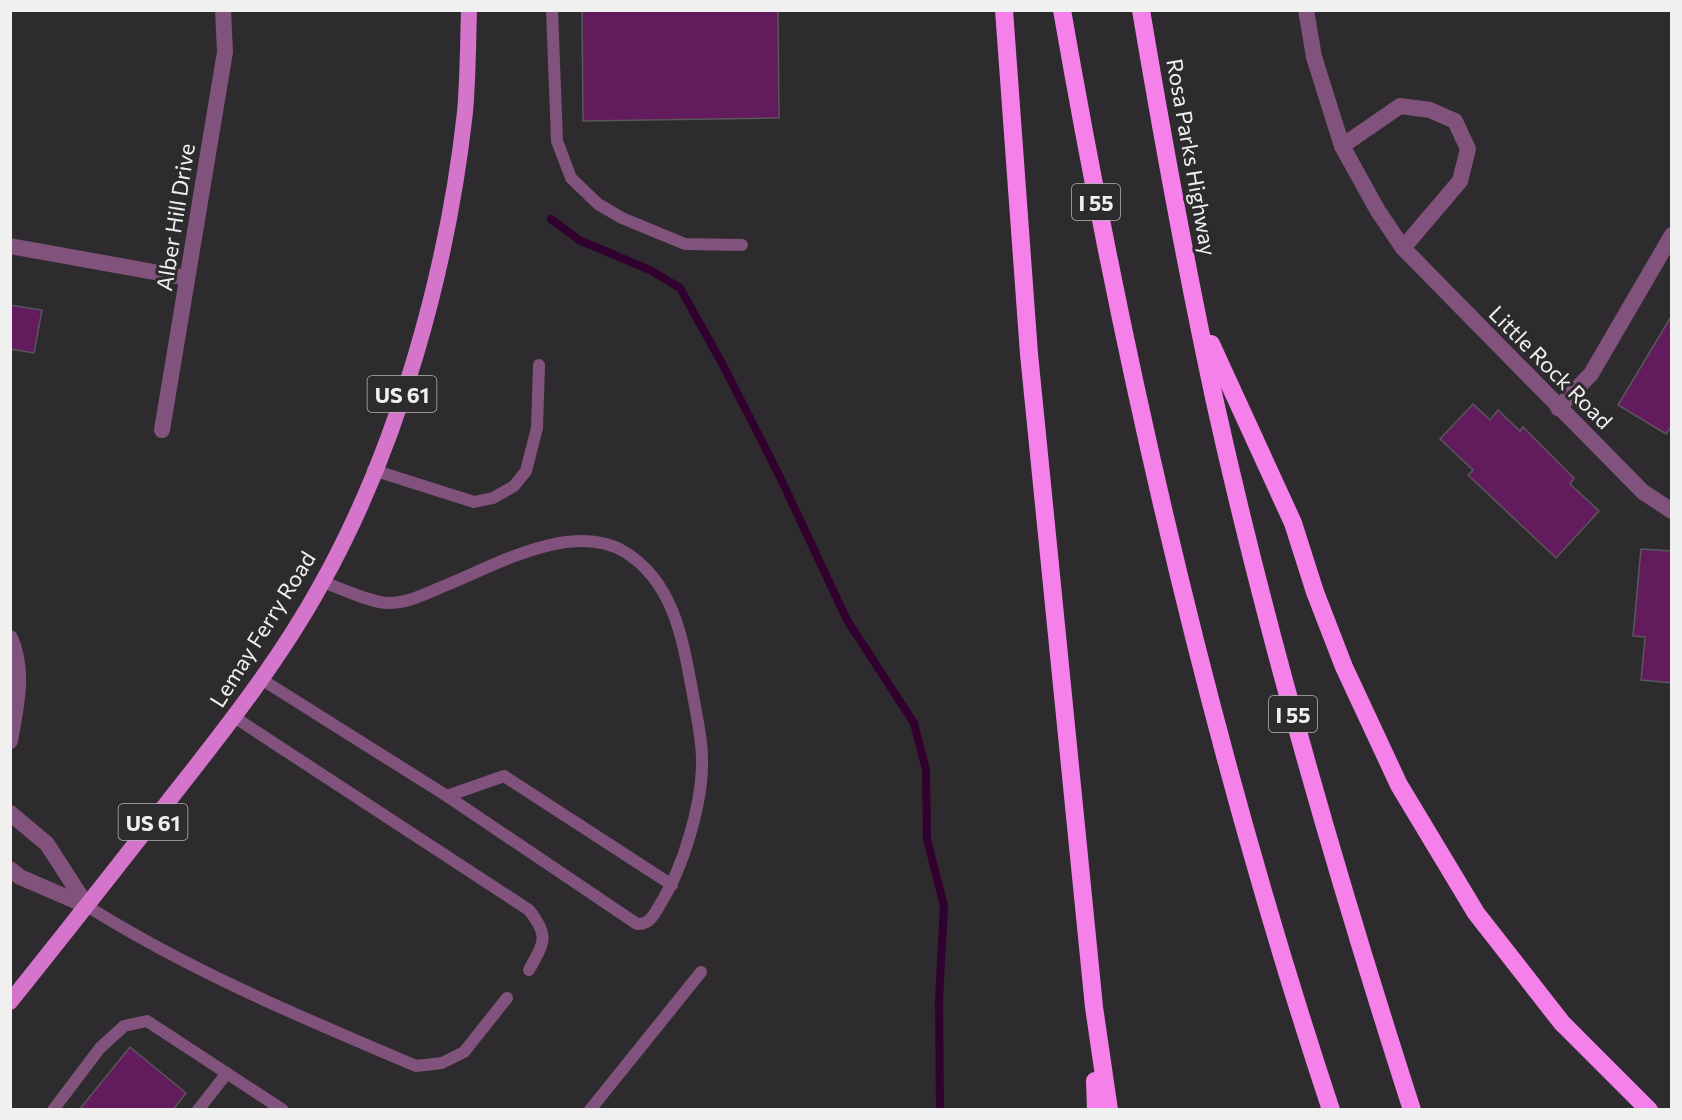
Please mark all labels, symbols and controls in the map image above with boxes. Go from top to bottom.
street label: Rosa Parks Highway [1161,56,1223,258]
street label: Alber Hill Drive [150,141,200,293]
road number: I 55 [1072,184,1120,220]
street label: Little Rock Road [1484,300,1618,434]
road number: US 61 [368,376,436,412]
street label: Lemay Ferry Road [203,546,321,712]
road number: I 55 [1269,696,1317,732]
road number: US 61 [118,804,188,840]

